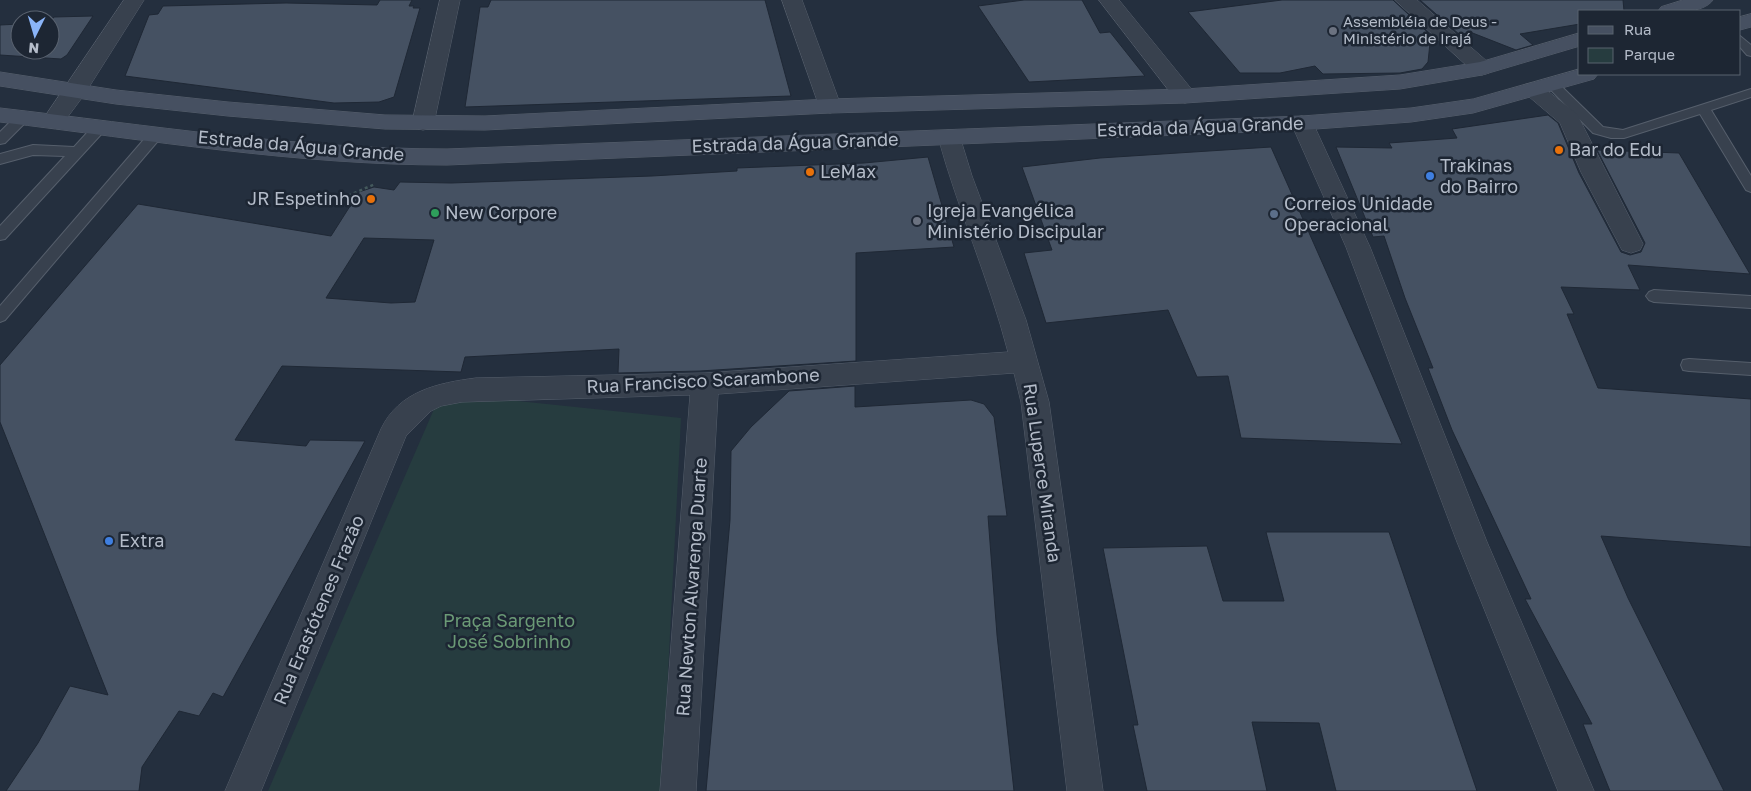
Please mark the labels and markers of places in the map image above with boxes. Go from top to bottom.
place label: Assembléia de Deus - Ministério de Irajá [1343,12,1497,47]
marker: Assembléia de Deus - Ministério de Irajá [1327,25,1339,37]
place label: Bar do Edu [1569,138,1662,160]
marker: Bar do Edu [1553,144,1565,156]
place label: Trakinas do Bairro [1440,154,1518,197]
place label: LeMax [820,160,876,182]
marker: LeMax [804,166,816,178]
marker: Trakinas do Bairro [1424,170,1436,182]
place label: JR Espetinho [247,187,361,209]
place label: Correios Unidade Operacional [1284,192,1433,235]
marker: JR Espetinho [365,193,377,205]
place label: Igreja Evangélica Ministério Discipular [927,199,1104,242]
place label: New Corpore [445,201,557,223]
marker: New Corpore [429,207,441,219]
marker: Correios Unidade Operacional [1268,208,1280,220]
marker: Igreja Evangélica Ministério Discipular [911,215,923,227]
place label: Extra [119,529,164,551]
marker: Extra [103,535,115,547]

